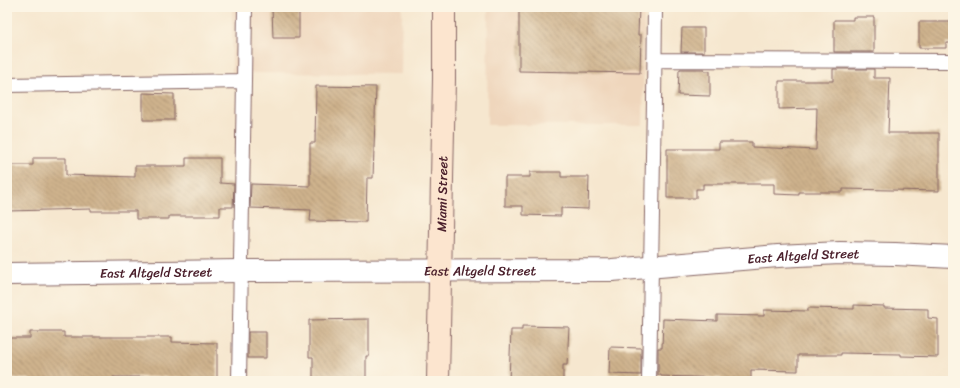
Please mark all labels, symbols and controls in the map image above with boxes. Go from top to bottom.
street label: Miami Street [429,156,454,232]
street label: East Altgeld Street [746,241,860,270]
street label: East Altgeld Street [424,259,536,282]
street label: East Altgeld Street [100,260,213,284]

